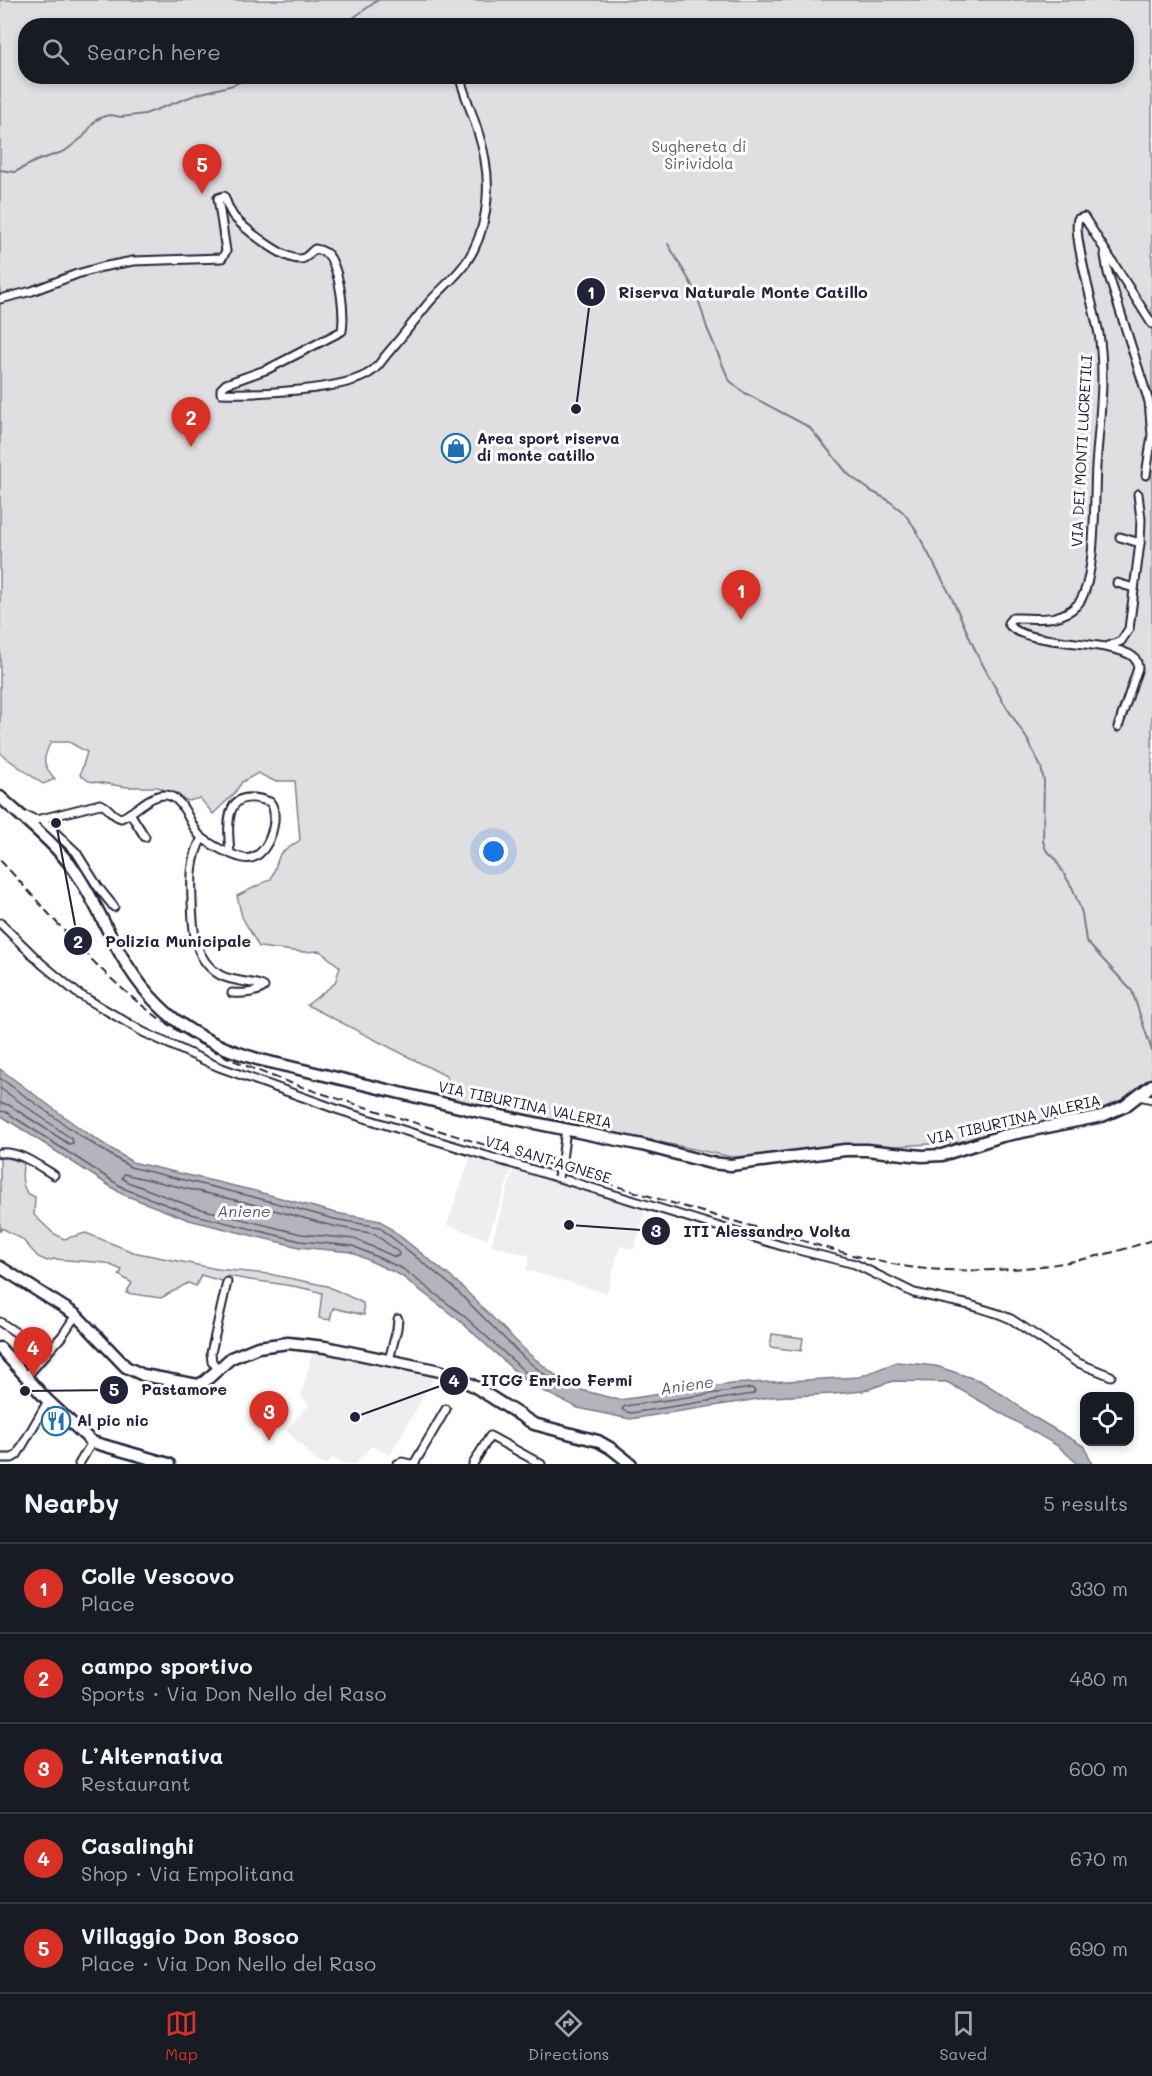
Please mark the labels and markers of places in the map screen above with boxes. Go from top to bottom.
pin: 5 [182,144,222,194]
callout: Riserva Naturale Monte Catillo [576,275,880,309]
pin: 2 [172,398,210,447]
place label: Area sport riserva di monte catillo [477,428,619,465]
shop icon: Area sport riserva di monte catillo [440,432,472,464]
pin: 1 [722,570,760,620]
callout: Polizia Municipale [63,924,263,958]
callout: ITI Alessandro Volta [641,1214,862,1248]
pin: 4 [14,1328,52,1377]
callout: ITCG Enrico Fermi [439,1364,645,1398]
callout: Pastamore [99,1373,239,1407]
pin: 3 [250,1392,288,1441]
restaurant icon: Al pic nic [40,1405,72,1437]
place label: Al pic nic [77,1410,148,1430]

